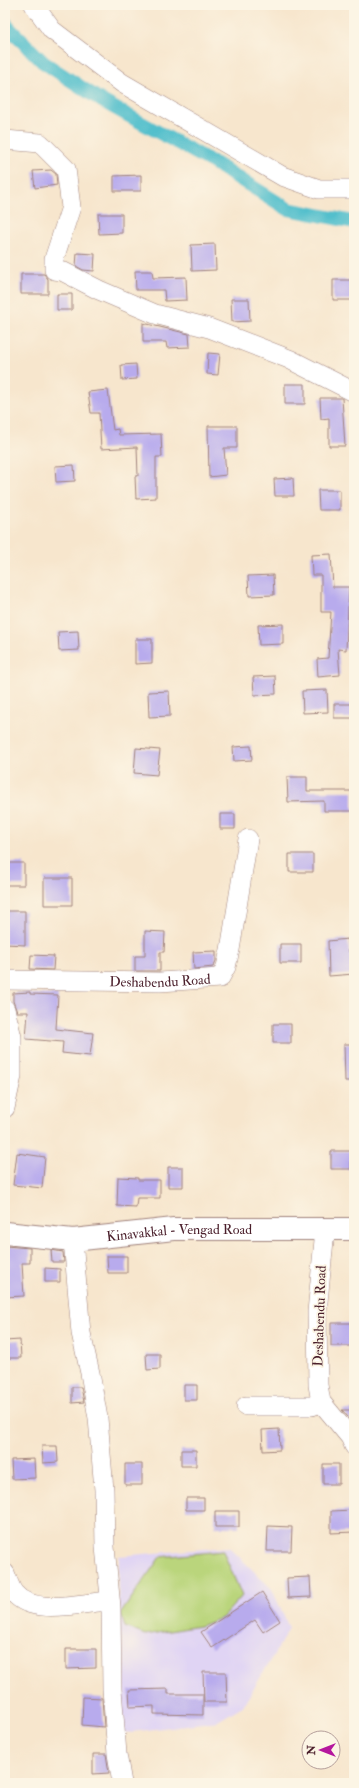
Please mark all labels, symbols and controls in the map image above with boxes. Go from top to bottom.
street label: Deshabendu Road [109,971,211,991]
street label: Kinavakkal - Vengad Road [106,1221,252,1245]
street label: Deshabendu Road [309,1265,330,1367]
north arrow [301,1730,341,1770]
text: N [305,1744,318,1756]

